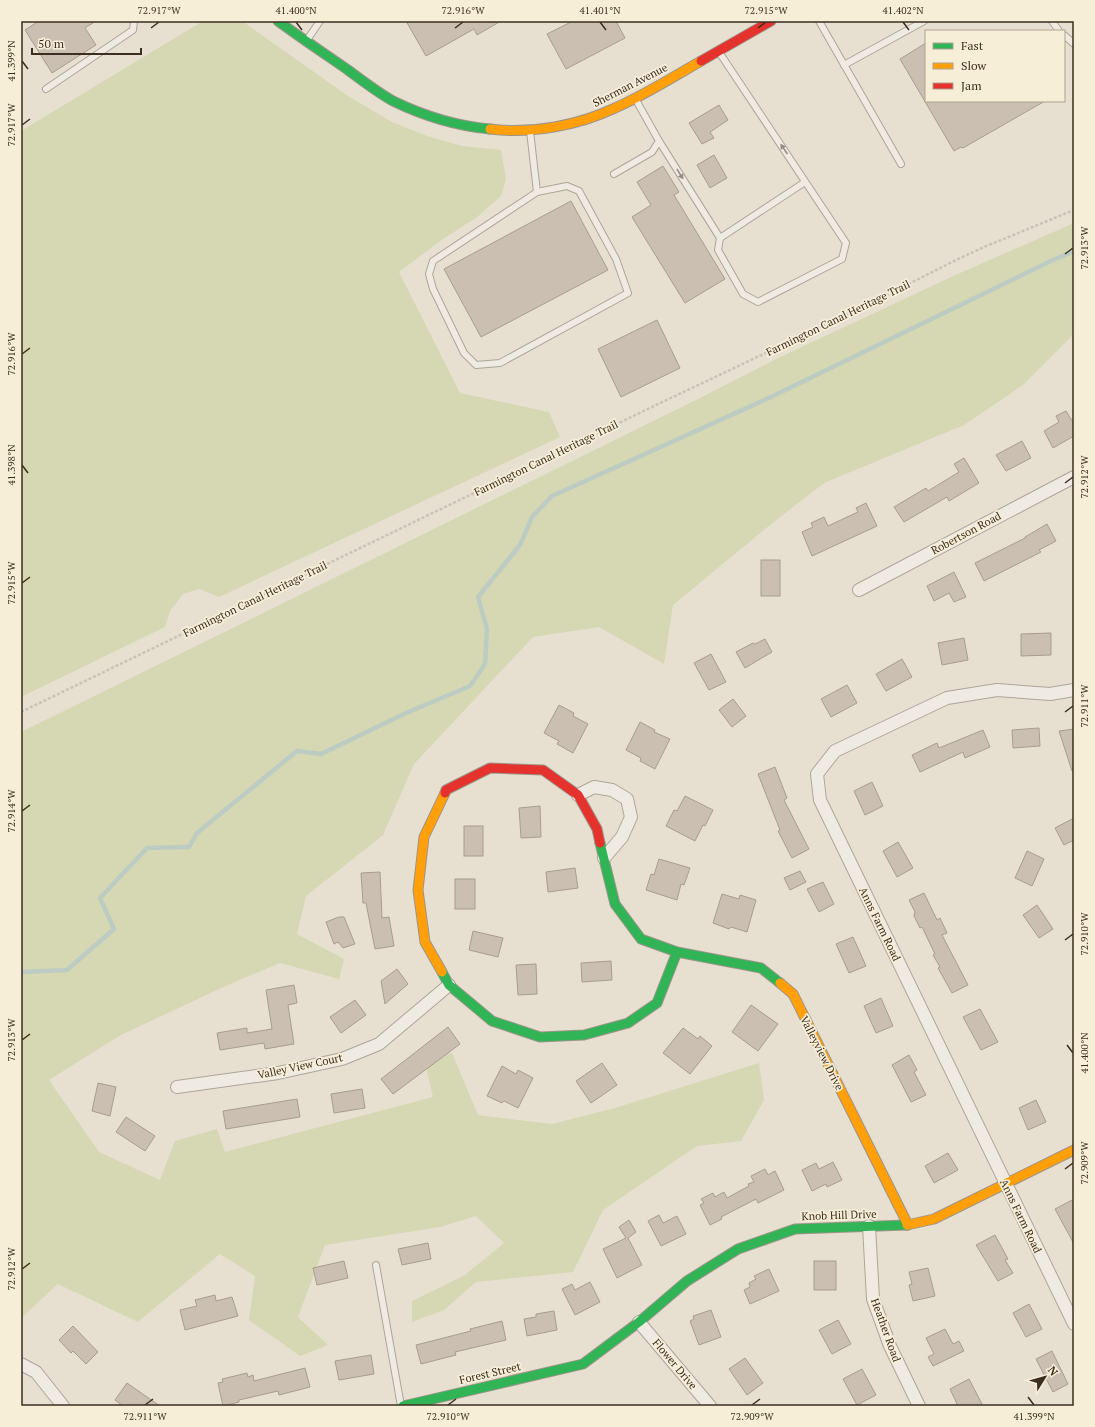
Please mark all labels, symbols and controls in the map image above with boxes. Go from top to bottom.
text: 72.917°W [137,4,181,17]
text: 41.400°N [276,4,317,17]
text: 72.916°W [441,4,485,17]
text: 41.401°N [580,4,621,17]
text: 72.915°W [744,4,788,17]
text: 41.402°N [883,4,924,17]
scale bar [32,30,141,56]
legend [925,30,1065,102]
text: 50 m [38,36,65,51]
text: Fast [961,38,984,53]
text: 41.399°N [5,40,18,82]
text: Slow [961,58,987,73]
street label: Sherman Avenue [590,60,670,110]
text: Jam [961,78,982,93]
text: 72.917°W [5,103,18,147]
one-way arrow [780,144,788,154]
one-way arrow [676,169,684,179]
text: 72.913°W [1078,226,1091,270]
street label: Farmington Canal Heritage Trail [764,277,912,359]
text: 72.916°W [5,332,18,376]
street label: Farmington Canal Heritage Trail [472,417,620,499]
text: 41.398°N [5,444,18,486]
text: 72.912°W [1078,455,1091,499]
street label: Robertson Road [929,509,1003,557]
street label: Farmington Canal Heritage Trail [181,558,329,640]
text: 72.915°W [5,561,18,605]
text: 72.911°W [1078,684,1091,728]
text: 72.914°W [5,789,18,833]
street label: Anns Farm Road [856,885,904,963]
text: 72.910°W [1078,912,1091,956]
street label: Valleyview Drive [797,1014,847,1093]
text: 72.913°W [5,1018,18,1062]
text: 41.400°N [1078,1032,1091,1074]
street label: Valley View Court [256,1050,344,1082]
text: 72.909°W [1078,1141,1091,1185]
street label: Anns Farm Road [997,1177,1045,1255]
street label: Knob Hill Drive [801,1207,877,1223]
text: 72.912°W [5,1247,18,1291]
street label: Heather Road [868,1296,904,1364]
street label: Flower Drive [650,1336,701,1393]
north arrow [1025,1357,1065,1397]
street label: Forest Street [458,1359,522,1387]
text: N [1045,1363,1061,1379]
text: 72.911°W [123,1410,167,1423]
text: 72.910°W [426,1410,470,1423]
text: 72.909°W [730,1410,774,1423]
text: 41.399°N [1014,1410,1055,1423]

